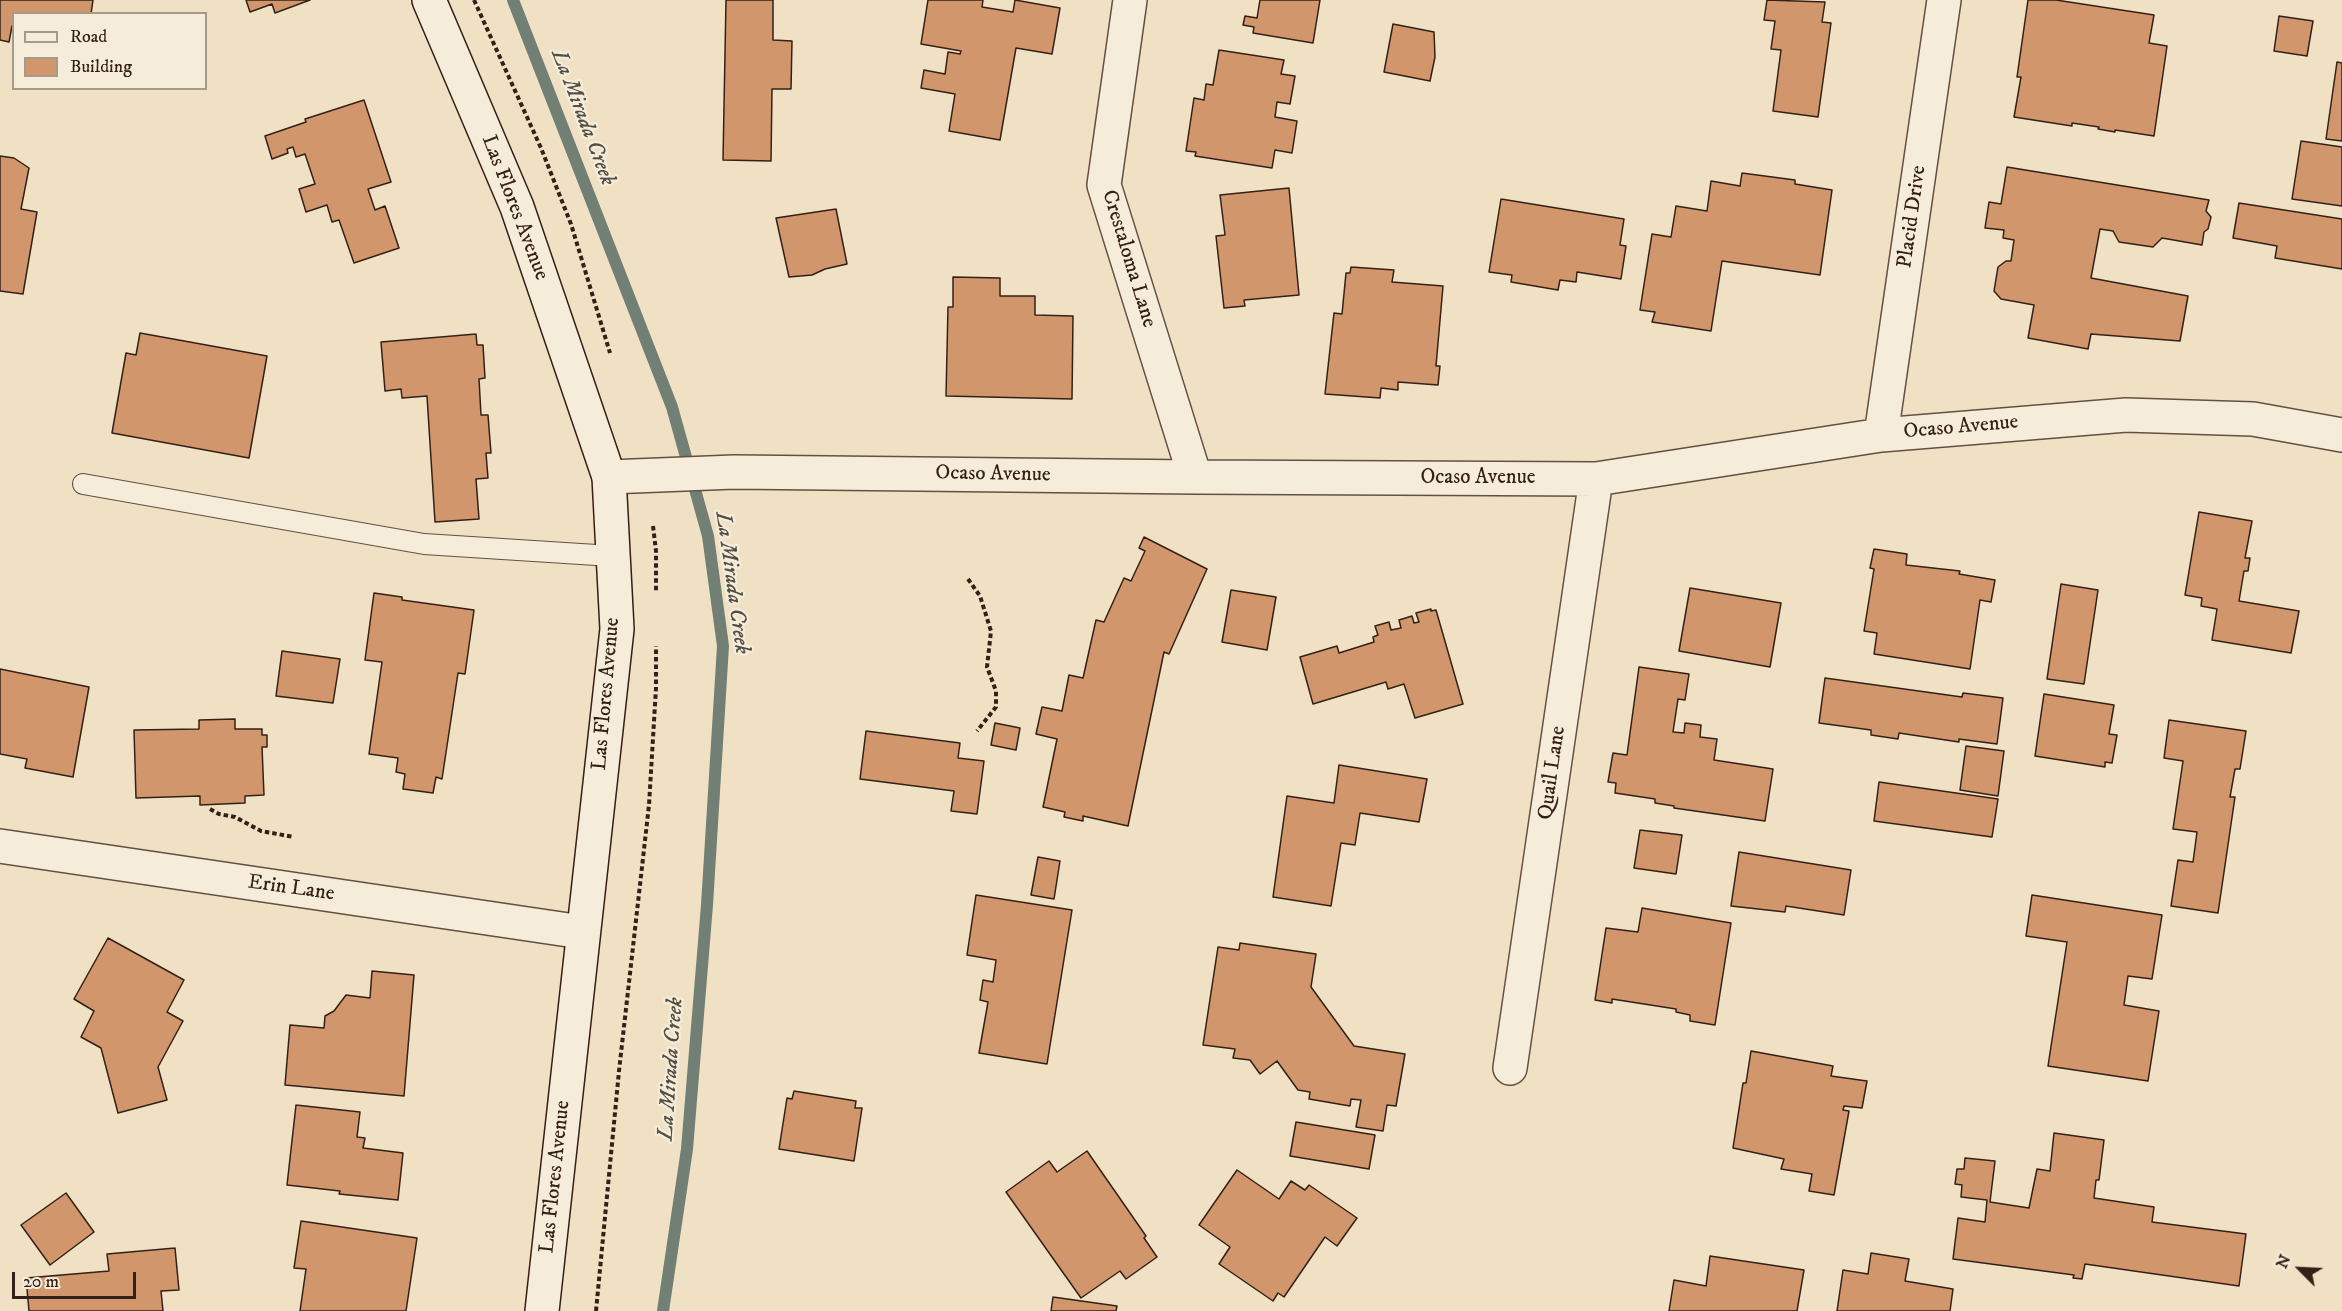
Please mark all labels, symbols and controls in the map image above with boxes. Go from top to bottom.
legend [12,12,207,90]
text: Road [70,26,107,48]
water label: La Mirada Creek [544,46,620,190]
text: Building [70,56,132,78]
street label: Las Flores Avenue [475,132,553,284]
street label: Placid Drive [1893,164,1933,270]
street label: Crestaloma Lane [1095,187,1161,331]
street label: Ocaso Avenue [1903,410,2019,446]
street label: Ocaso Avenue [935,461,1051,489]
street label: Ocaso Avenue [1420,466,1536,492]
water label: La Mirada Creek [708,510,754,656]
street label: Las Flores Avenue [588,616,626,772]
street label: Quail Lane [1534,724,1572,822]
street label: Erin Lane [246,870,336,908]
water label: La Mirada Creek [654,997,690,1141]
street label: Las Flores Avenue [535,1099,577,1255]
north arrow [2270,1239,2330,1299]
text: N [2272,1252,2295,1272]
scale bar [15,1260,140,1298]
text: 20 m [23,1271,59,1293]

